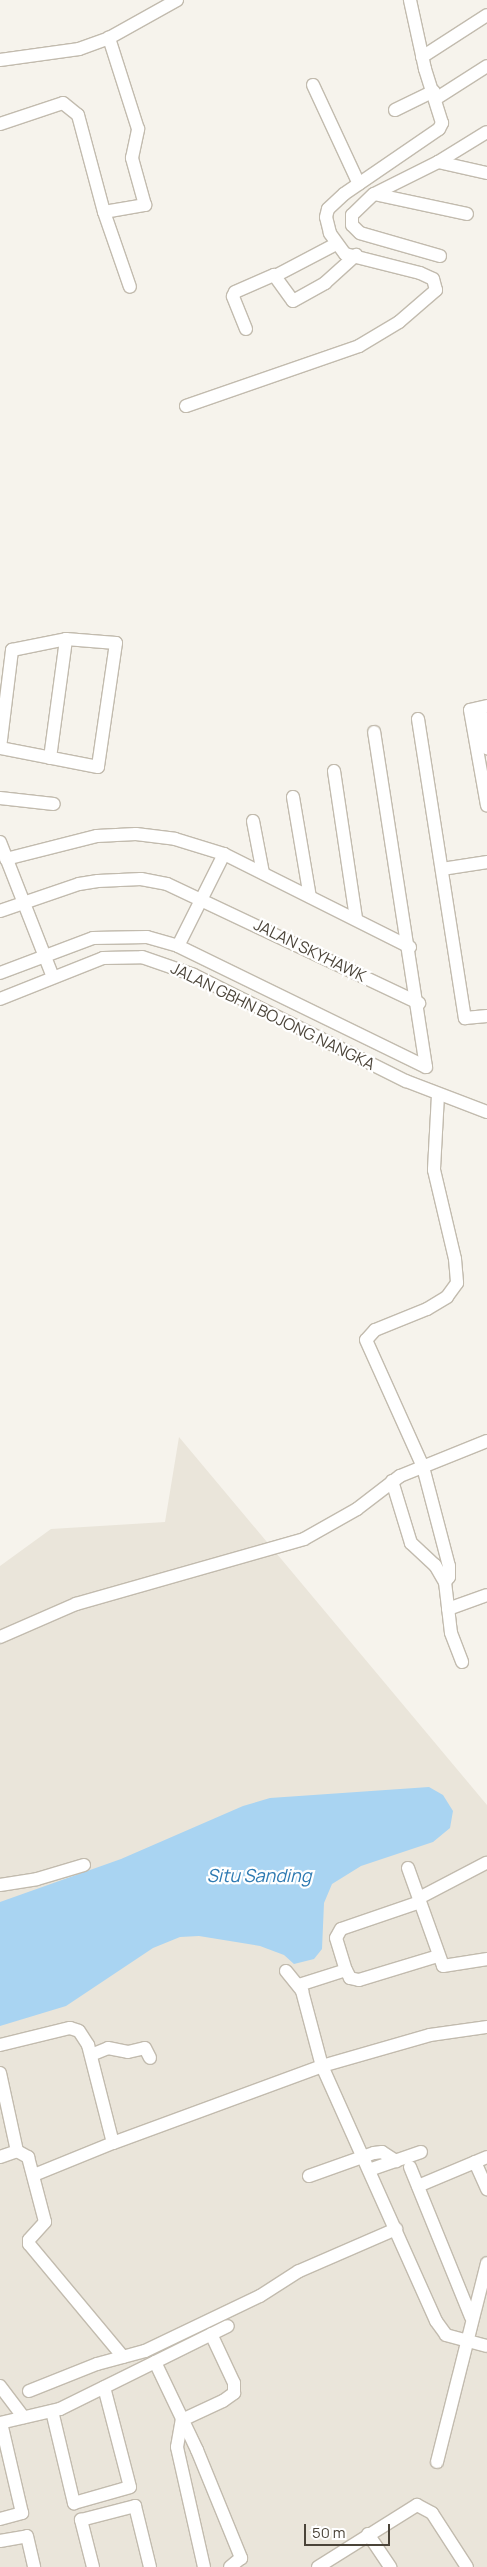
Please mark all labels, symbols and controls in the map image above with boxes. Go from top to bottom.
street label: JALAN SKYHAWK [251,915,369,985]
street label: JALAN GBHN BOJONG NANGKA [168,958,378,1074]
water label: Situ Sanding [207,1864,311,1886]
scale bar [307,2514,393,2546]
text: 50 m [312,2522,346,2543]

